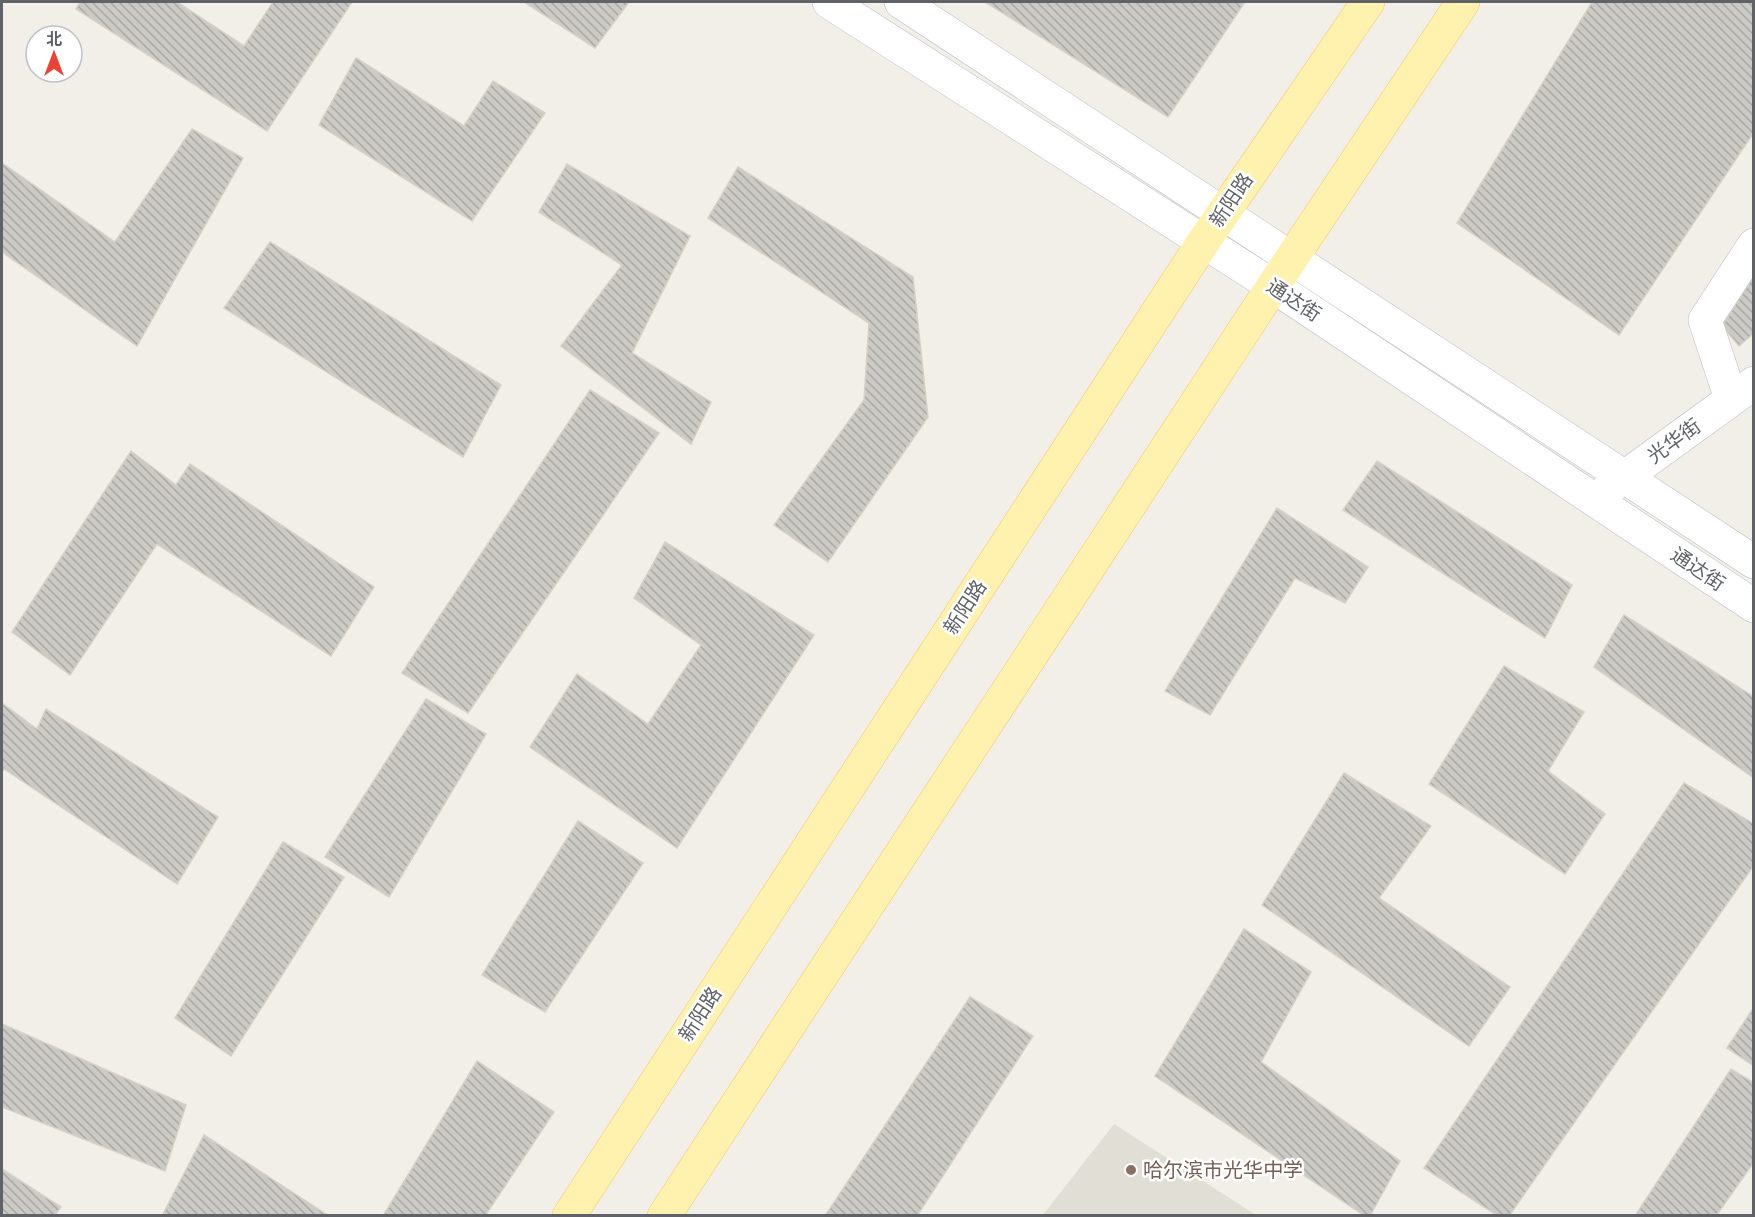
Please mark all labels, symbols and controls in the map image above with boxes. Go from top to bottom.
north arrow [24,24,84,84]
text: 北 [46,30,62,49]
street label: 新阳路 [1204,168,1258,232]
street label: 通达街 [1262,274,1326,326]
street label: 光华街 [1643,414,1705,468]
street label: 通达街 [1666,542,1730,596]
street label: 新阳路 [939,575,991,639]
street label: 新阳路 [674,982,726,1046]
place label: 哈尔滨市光华中学 [1143,1158,1303,1182]
marker: 哈尔滨市光华中学 [1124,1163,1138,1177]

